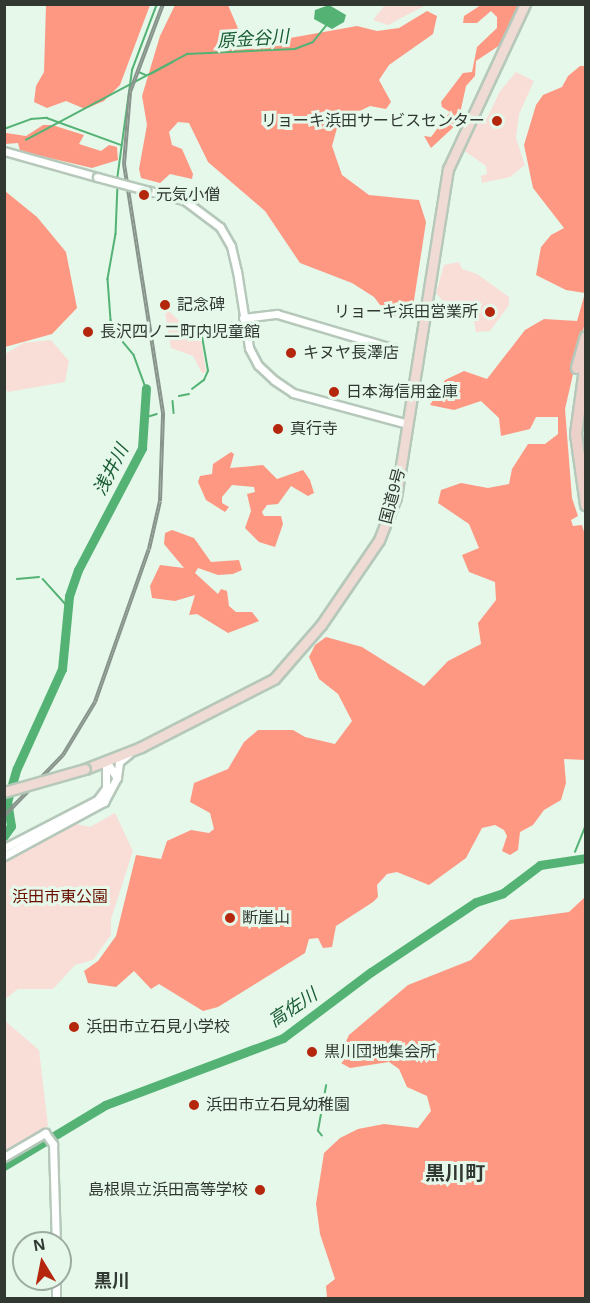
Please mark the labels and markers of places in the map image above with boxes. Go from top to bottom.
place label: リョーキ浜田サービスセンター [261,111,485,131]
marker: リョーキ浜田サービスセンター [490,114,504,128]
place label: 元気小僧 [156,185,220,205]
marker: 元気小僧 [137,188,151,202]
place label: 記念碑 [177,295,225,315]
marker: 記念碑 [158,298,172,312]
place label: リョーキ浜田営業所 [334,302,478,322]
marker: リョーキ浜田営業所 [483,305,497,319]
place label: 長沢四ノ二町内児童館 [100,322,260,342]
marker: 長沢四ノ二町内児童館 [81,325,95,339]
place label: キヌヤ長澤店 [303,343,399,363]
marker: キヌヤ長澤店 [284,346,298,360]
place label: 日本海信用金庫 [346,382,458,402]
marker: 日本海信用金庫 [327,385,341,399]
place label: 真行寺 [290,419,338,439]
marker: 真行寺 [271,422,285,436]
place label: 断崖山 [242,908,290,928]
marker: 断崖山 [223,911,237,925]
place label: 浜田市立石見小学校 [86,1017,230,1037]
marker: 浜田市立石見小学校 [67,1020,81,1034]
place label: 黒川団地集会所 [324,1042,436,1062]
marker: 黒川団地集会所 [305,1045,319,1059]
place label: 浜田市立石見幼稚園 [206,1095,350,1115]
marker: 浜田市立石見幼稚園 [187,1098,201,1112]
place label: 島根県立浜田高等学校 [88,1180,248,1200]
marker: 島根県立浜田高等学校 [253,1183,267,1197]

